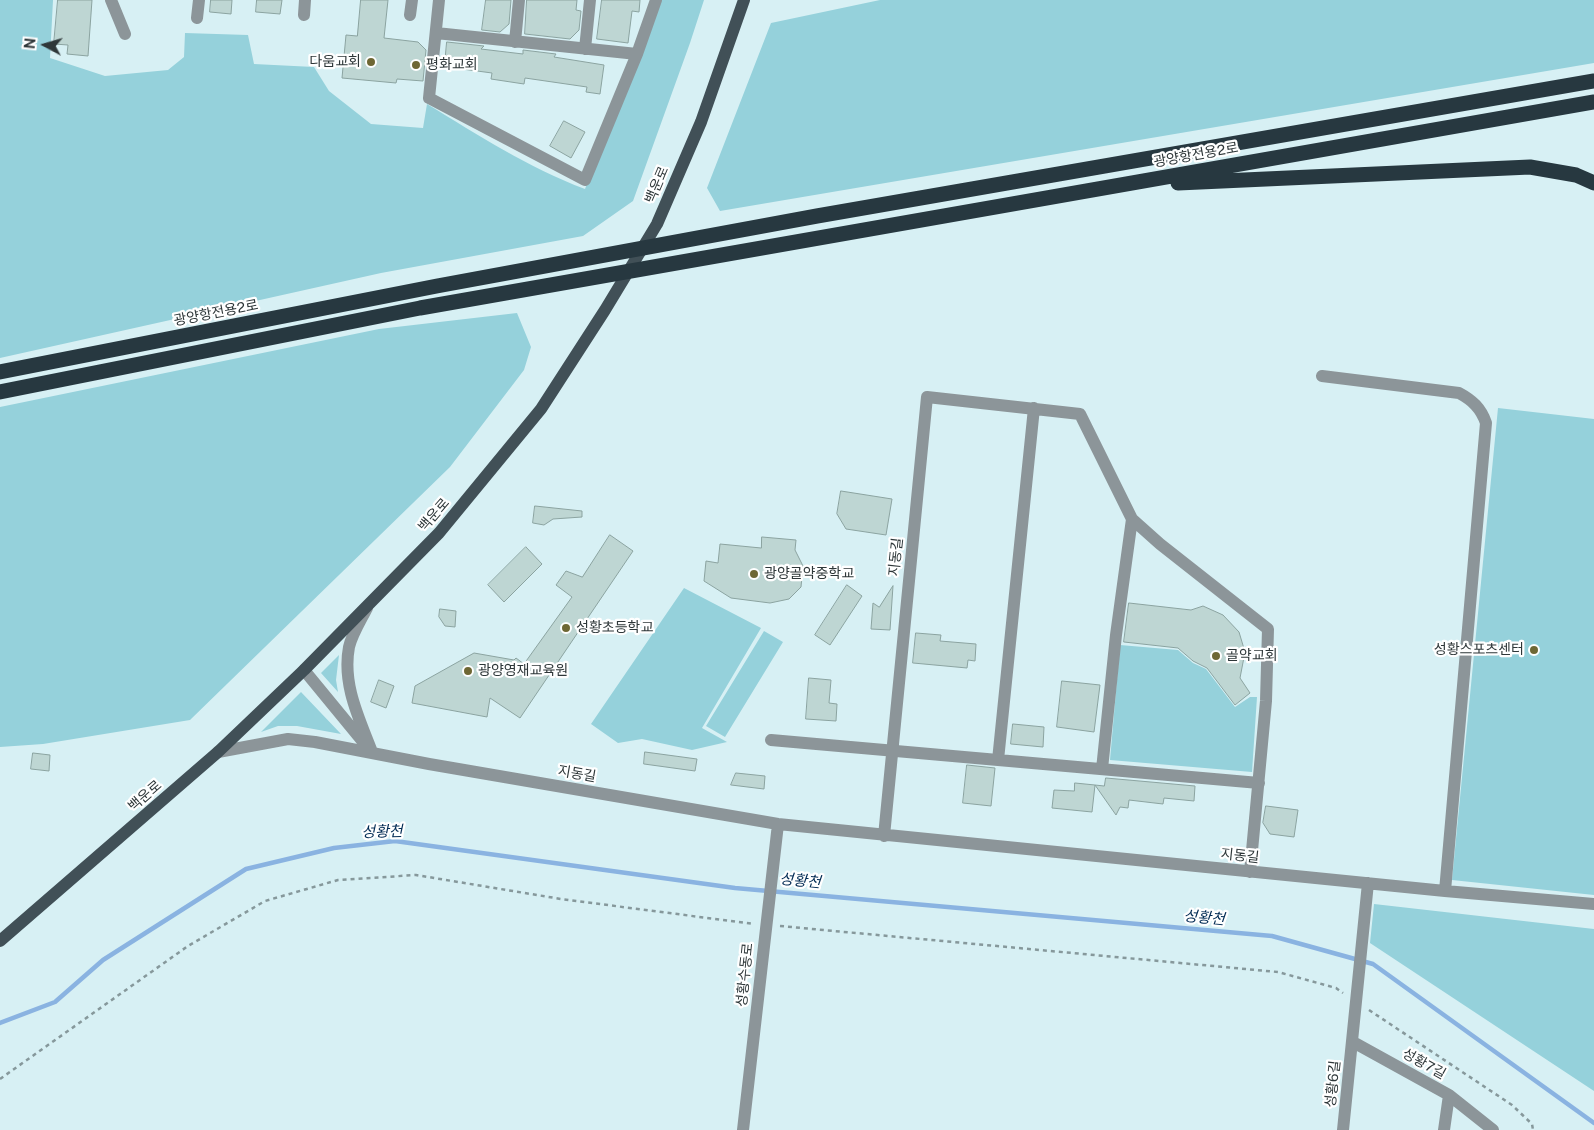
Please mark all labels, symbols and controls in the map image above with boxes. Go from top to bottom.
north arrow [20,20,70,70]
text: N [22,37,39,50]
place label: 다움교회 [309,54,361,70]
marker: 다움교회 [365,56,377,68]
place label: 평화교회 [426,57,478,73]
marker: 평화교회 [410,59,422,71]
street label: 광양항전용2로 [1152,139,1240,171]
street label: 백운로 [642,164,672,206]
street label: 광양항전용2로 [172,297,260,329]
street label: 백운로 [415,495,453,535]
street label: 지동길 [886,537,906,577]
place label: 광양골약중학교 [764,566,854,582]
marker: 광양골약중학교 [748,568,760,580]
place label: 성황초등학교 [576,620,653,636]
marker: 성황초등학교 [560,622,572,634]
place label: 성황스포츠센터 [1434,642,1524,658]
marker: 성황스포츠센터 [1528,644,1540,656]
place label: 골약교회 [1226,648,1278,664]
marker: 골약교회 [1210,650,1222,662]
place label: 광양영재교육원 [478,663,568,679]
marker: 광양영재교육원 [462,665,474,677]
street label: 지동길 [557,762,597,786]
street label: 백운로 [125,777,165,815]
water label: 성황천 [361,822,403,842]
street label: 지동길 [1220,846,1260,866]
water label: 성황천 [779,870,821,892]
water label: 성황천 [1183,907,1225,929]
street label: 성황수동로 [733,942,757,1008]
street label: 성황7길 [1399,1045,1449,1083]
street label: 성황6길 [1322,1060,1344,1108]

